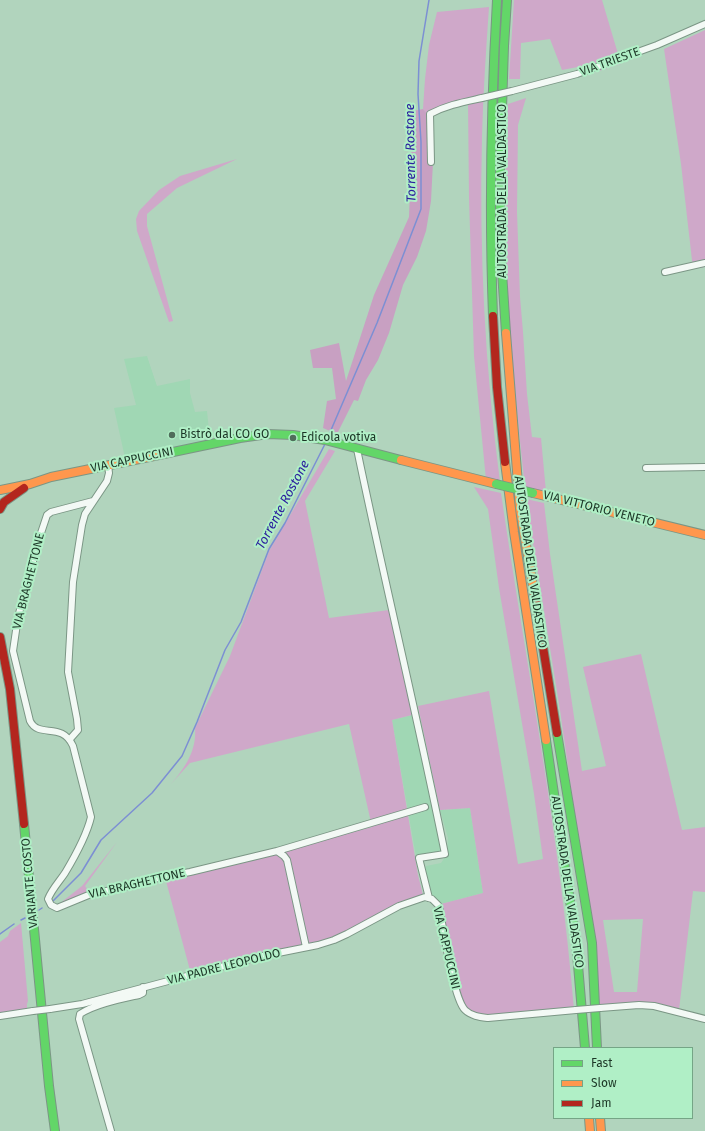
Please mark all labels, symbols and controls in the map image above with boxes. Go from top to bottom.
street label: VIA TRIESTE [578,45,642,79]
water label: Torrente Rostone [402,103,420,203]
street label: AUTOSTRADA DELLA VALDASTICO [496,104,510,278]
place label: Bistrò dal CO GO [180,428,269,442]
marker: Bistrò dal CO GO [167,430,177,440]
place label: Edicola votiva [301,431,376,445]
marker: Edicola votiva [288,433,298,443]
street label: VIA CAPPUCCINI [89,444,175,476]
water label: Torrente Rostone [253,458,313,552]
street label: AUTOSTRADA DELLA VALDASTICO [511,475,549,649]
street label: VIA VITTORIO VENETO [542,488,656,530]
street label: VIA BRAGHETTONE [10,531,48,631]
street label: AUTOSTRADA DELLA VALDASTICO [548,795,586,969]
street label: VARIANTE COSTO [19,837,41,929]
street label: VIA BRAGHETTONE [87,866,187,902]
street label: VIA CAPPUCCINI [430,905,462,991]
street label: VIA PADRE LEOPOLDO [166,946,282,988]
legend [553,1047,693,1119]
text: Fast [591,1056,613,1070]
text: Slow [591,1076,617,1090]
text: Jam [591,1096,611,1110]

